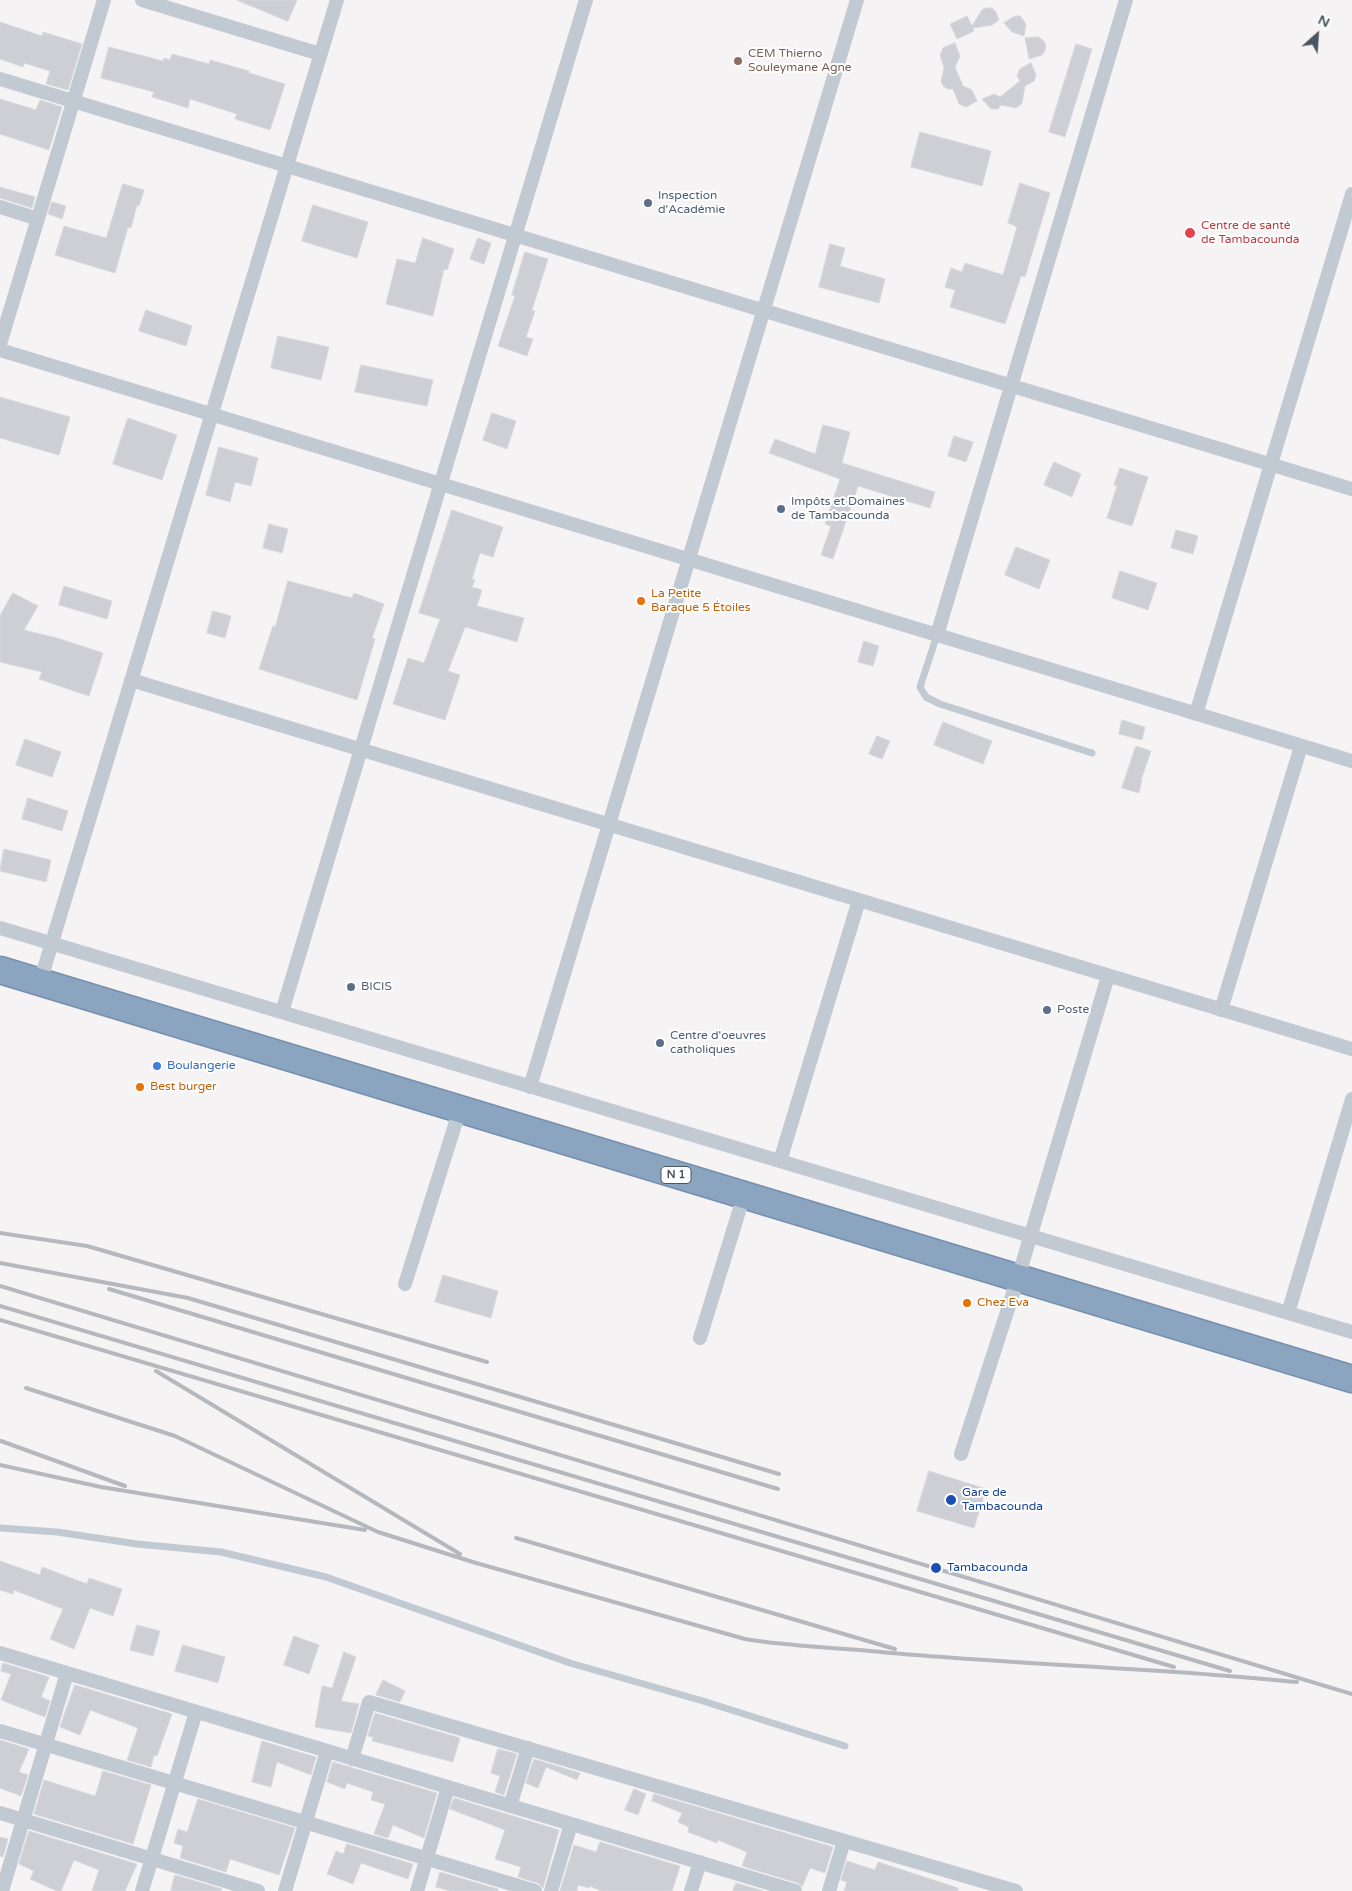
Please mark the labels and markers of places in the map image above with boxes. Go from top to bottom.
place label: CEM Thierno Souleymane Agne [748,47,852,75]
marker: CEM Thierno Souleymane Agne [732,55,744,67]
place label: Inspection d'Académie [658,189,725,217]
marker: Inspection d'Académie [642,197,654,209]
place label: Centre de santé de Tambacounda [1201,219,1299,247]
marker: Centre de santé de Tambacounda [1183,226,1197,240]
place label: Impôts et Domaines de Tambacounda [791,495,905,523]
marker: Impôts et Domaines de Tambacounda [775,503,787,515]
place label: La Petite Baraque 5 Étoiles [651,587,751,615]
marker: La Petite Baraque 5 Étoiles [635,595,647,607]
place label: BICIS [361,980,392,994]
marker: BICIS [345,981,357,993]
place label: Poste [1057,1003,1089,1017]
marker: Poste [1041,1004,1053,1016]
place label: Centre d'oeuvres catholiques [670,1029,766,1057]
marker: Centre d'oeuvres catholiques [654,1037,666,1049]
place label: Boulangerie [167,1059,236,1073]
marker: Boulangerie [151,1060,163,1072]
place label: Best burger [150,1080,217,1094]
marker: Best burger [134,1081,146,1093]
place label: Chez Eva [977,1296,1029,1310]
marker: Chez Eva [961,1297,973,1309]
place label: Gare de Tambacounda [962,1486,1043,1514]
marker: Gare de Tambacounda [944,1493,958,1507]
marker: Tambacounda [929,1561,943,1575]
place label: Tambacounda [947,1561,1028,1575]

